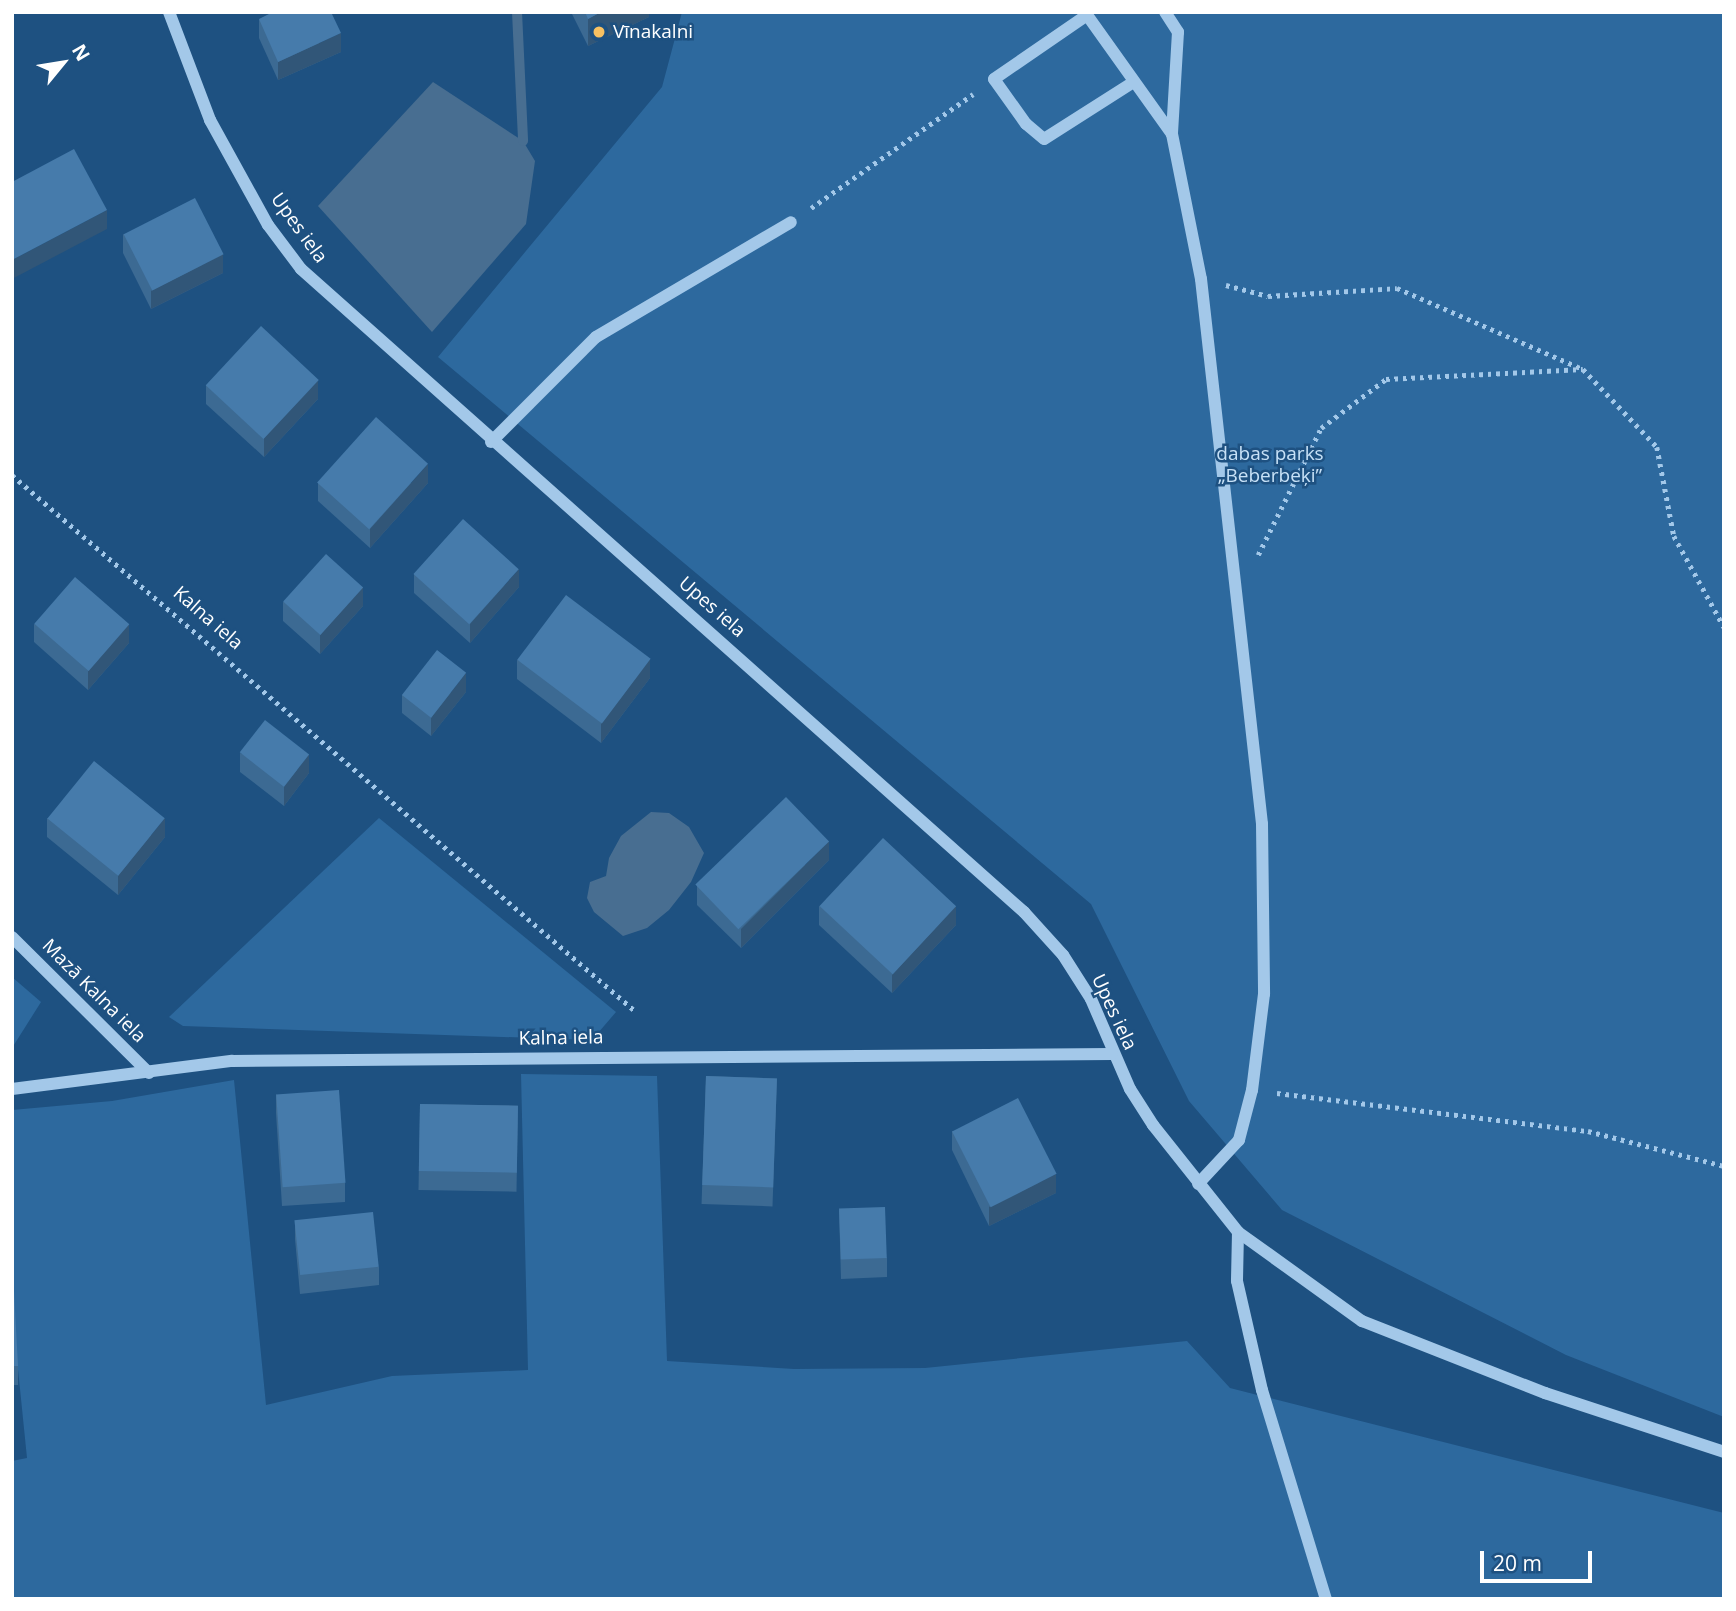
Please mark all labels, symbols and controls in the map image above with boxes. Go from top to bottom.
place label: Vīnakalni [613,21,693,43]
marker: Vīnakalni [591,24,607,40]
north arrow [28,28,98,98]
text: N [66,39,96,66]
street label: Upes iela [266,189,332,267]
park label: dabas parks „Beberbeķi” [1216,443,1324,487]
street label: Upes iela [674,572,750,642]
street label: Kalna iela [168,582,248,654]
street label: Mazā Kalna iela [38,935,150,1047]
street label: Upes iela [1087,970,1141,1054]
street label: Kalna iela [518,1026,604,1050]
scale bar [1484,1538,1596,1582]
text: 20 m [1493,1549,1542,1577]

